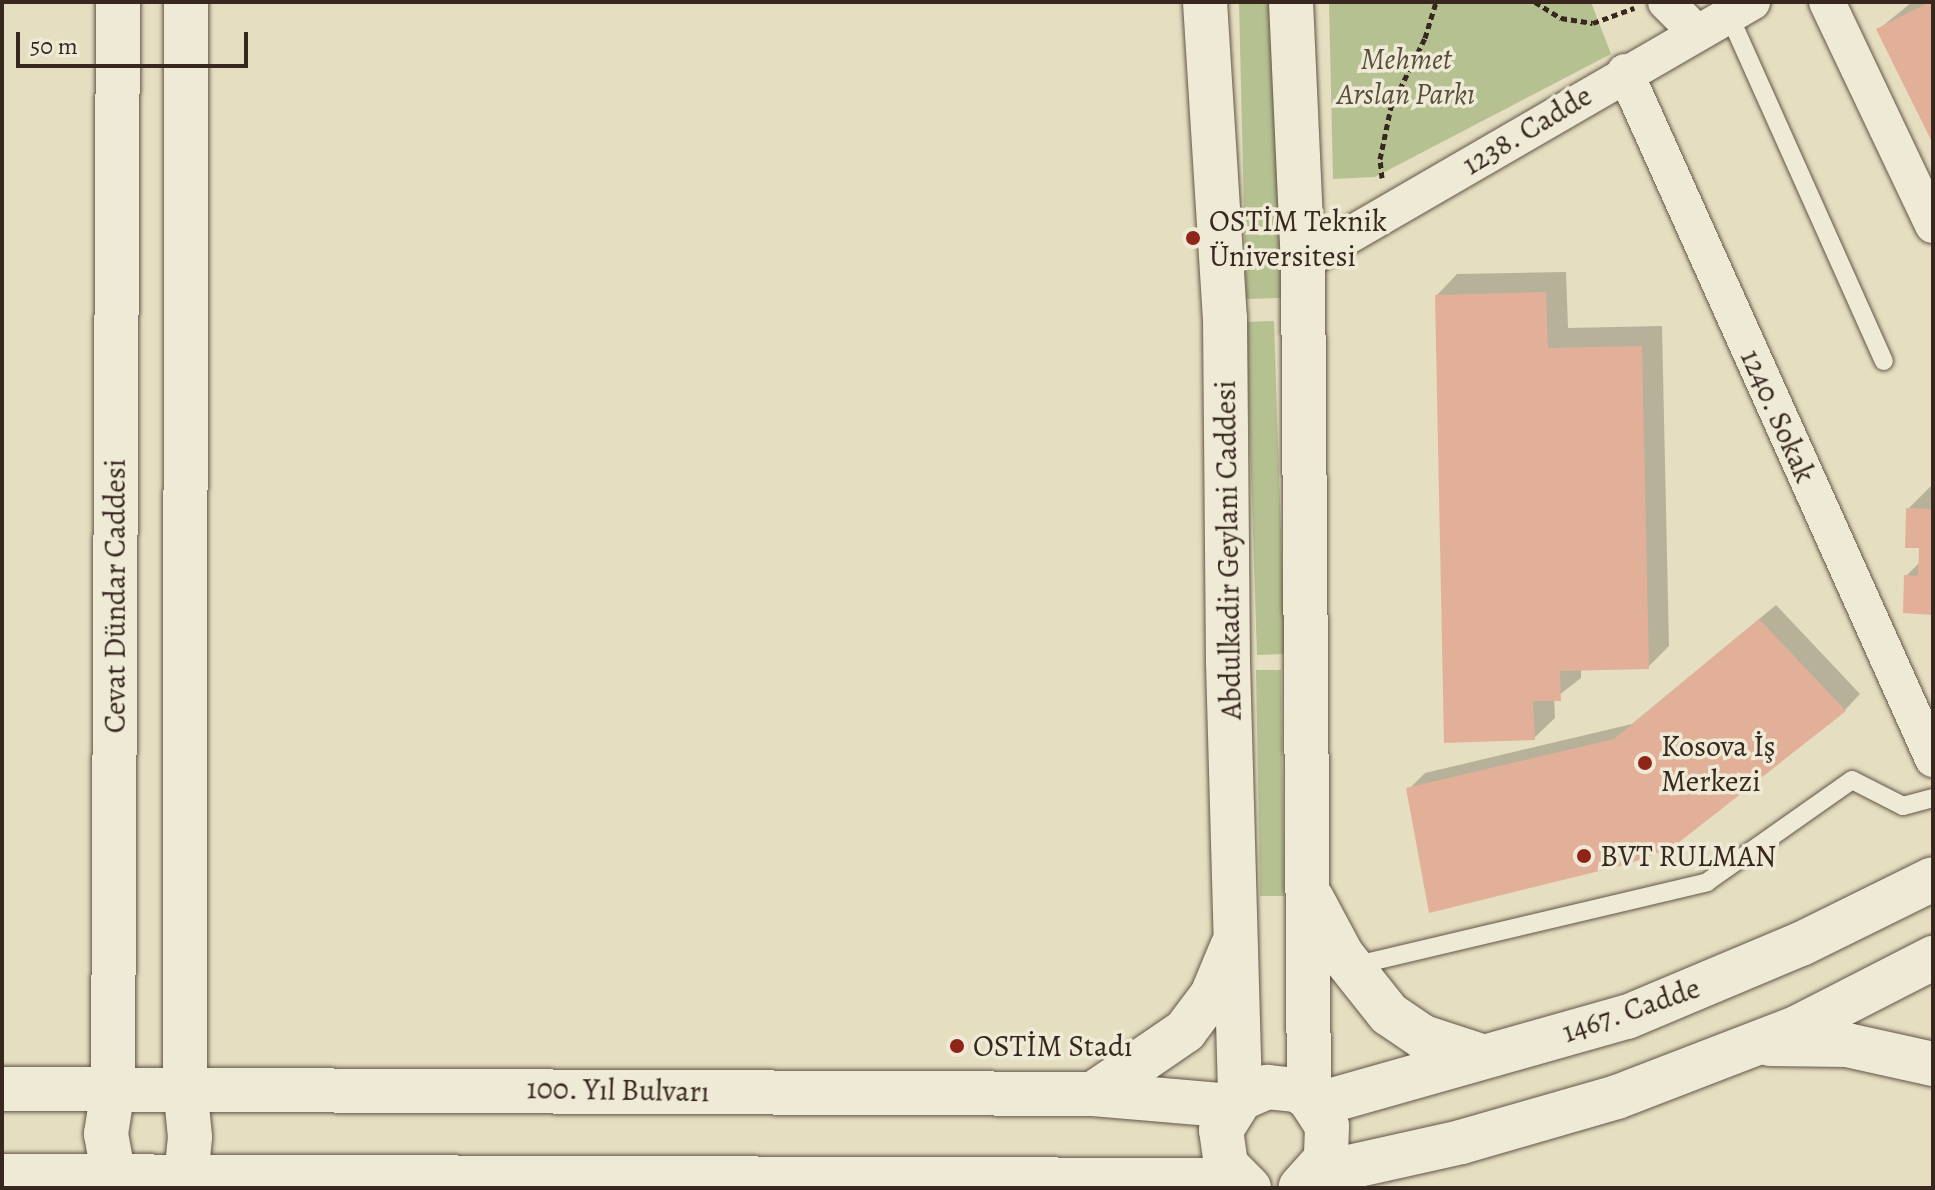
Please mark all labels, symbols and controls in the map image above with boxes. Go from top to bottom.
scale bar [20,16,252,66]
text: 50 m [30,30,78,62]
park label: Mehmet Arslan Parkı [1337,41,1475,112]
street label: 1238. Cadde [1456,77,1598,183]
place label: OSTİM Teknik Üniversitesi [1209,203,1387,274]
marker: OSTİM Teknik Üniversitesi [1184,229,1202,247]
street label: 1240. Sokak [1733,344,1823,488]
street label: Abdulkadir Geylani Caddesi [1207,380,1249,720]
street label: Cevat Dündar Caddesi [97,459,133,733]
place label: Kosova İş Merkezi [1661,728,1775,798]
marker: Kosova İş Merkezi [1636,754,1654,772]
place label: BVT RULMAN [1600,838,1776,874]
marker: BVT RULMAN [1575,847,1593,865]
street label: 1467. Cadde [1557,970,1705,1050]
place label: OSTİM Stadı [973,1028,1133,1064]
marker: OSTİM Stadı [948,1037,966,1055]
street label: 100. Yıl Bulvarı [526,1070,710,1110]

